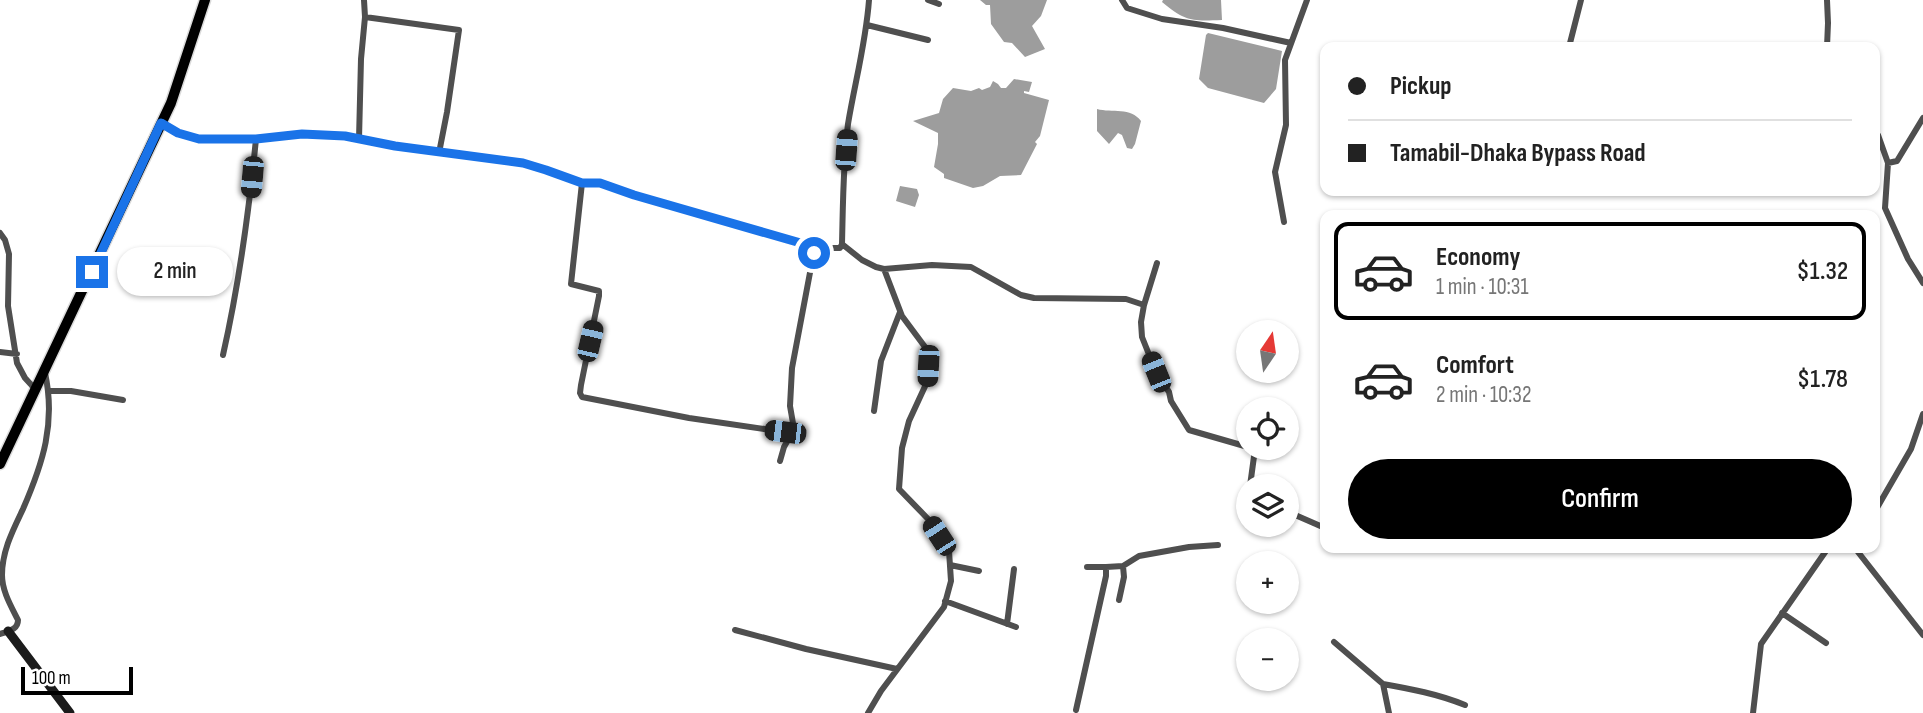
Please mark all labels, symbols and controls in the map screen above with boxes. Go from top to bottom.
text: Pickup [1390,71,1452,102]
car [835,128,858,172]
text: Tamabil-Dhaka Bypass Road [1390,138,1646,169]
car [240,155,265,199]
route start [798,237,830,269]
icon: car [1352,240,1415,303]
text: Economy [1436,242,1520,273]
callout: 2 min [116,247,232,296]
route end [76,256,108,288]
text: $1.32 [1796,256,1848,287]
text: 2 min [153,257,197,285]
text: 1 min · 10:31 [1436,273,1529,301]
car [576,318,605,364]
north arrow [1236,320,1298,383]
map controls [1236,320,1299,691]
car [917,344,940,388]
icon: car [1352,348,1415,411]
car [1139,349,1174,395]
text: Comfort [1436,350,1514,381]
text: $1.78 [1797,364,1848,395]
text: 2 min · 10:32 [1436,381,1531,409]
button: locate [1236,397,1299,460]
car [763,419,808,445]
button: Confirm [1348,459,1852,539]
button: layers [1236,474,1299,537]
car [919,513,960,559]
button: + [1236,551,1299,614]
button: − [1236,628,1299,691]
scale bar [21,664,133,696]
text: 100 m [32,667,71,690]

